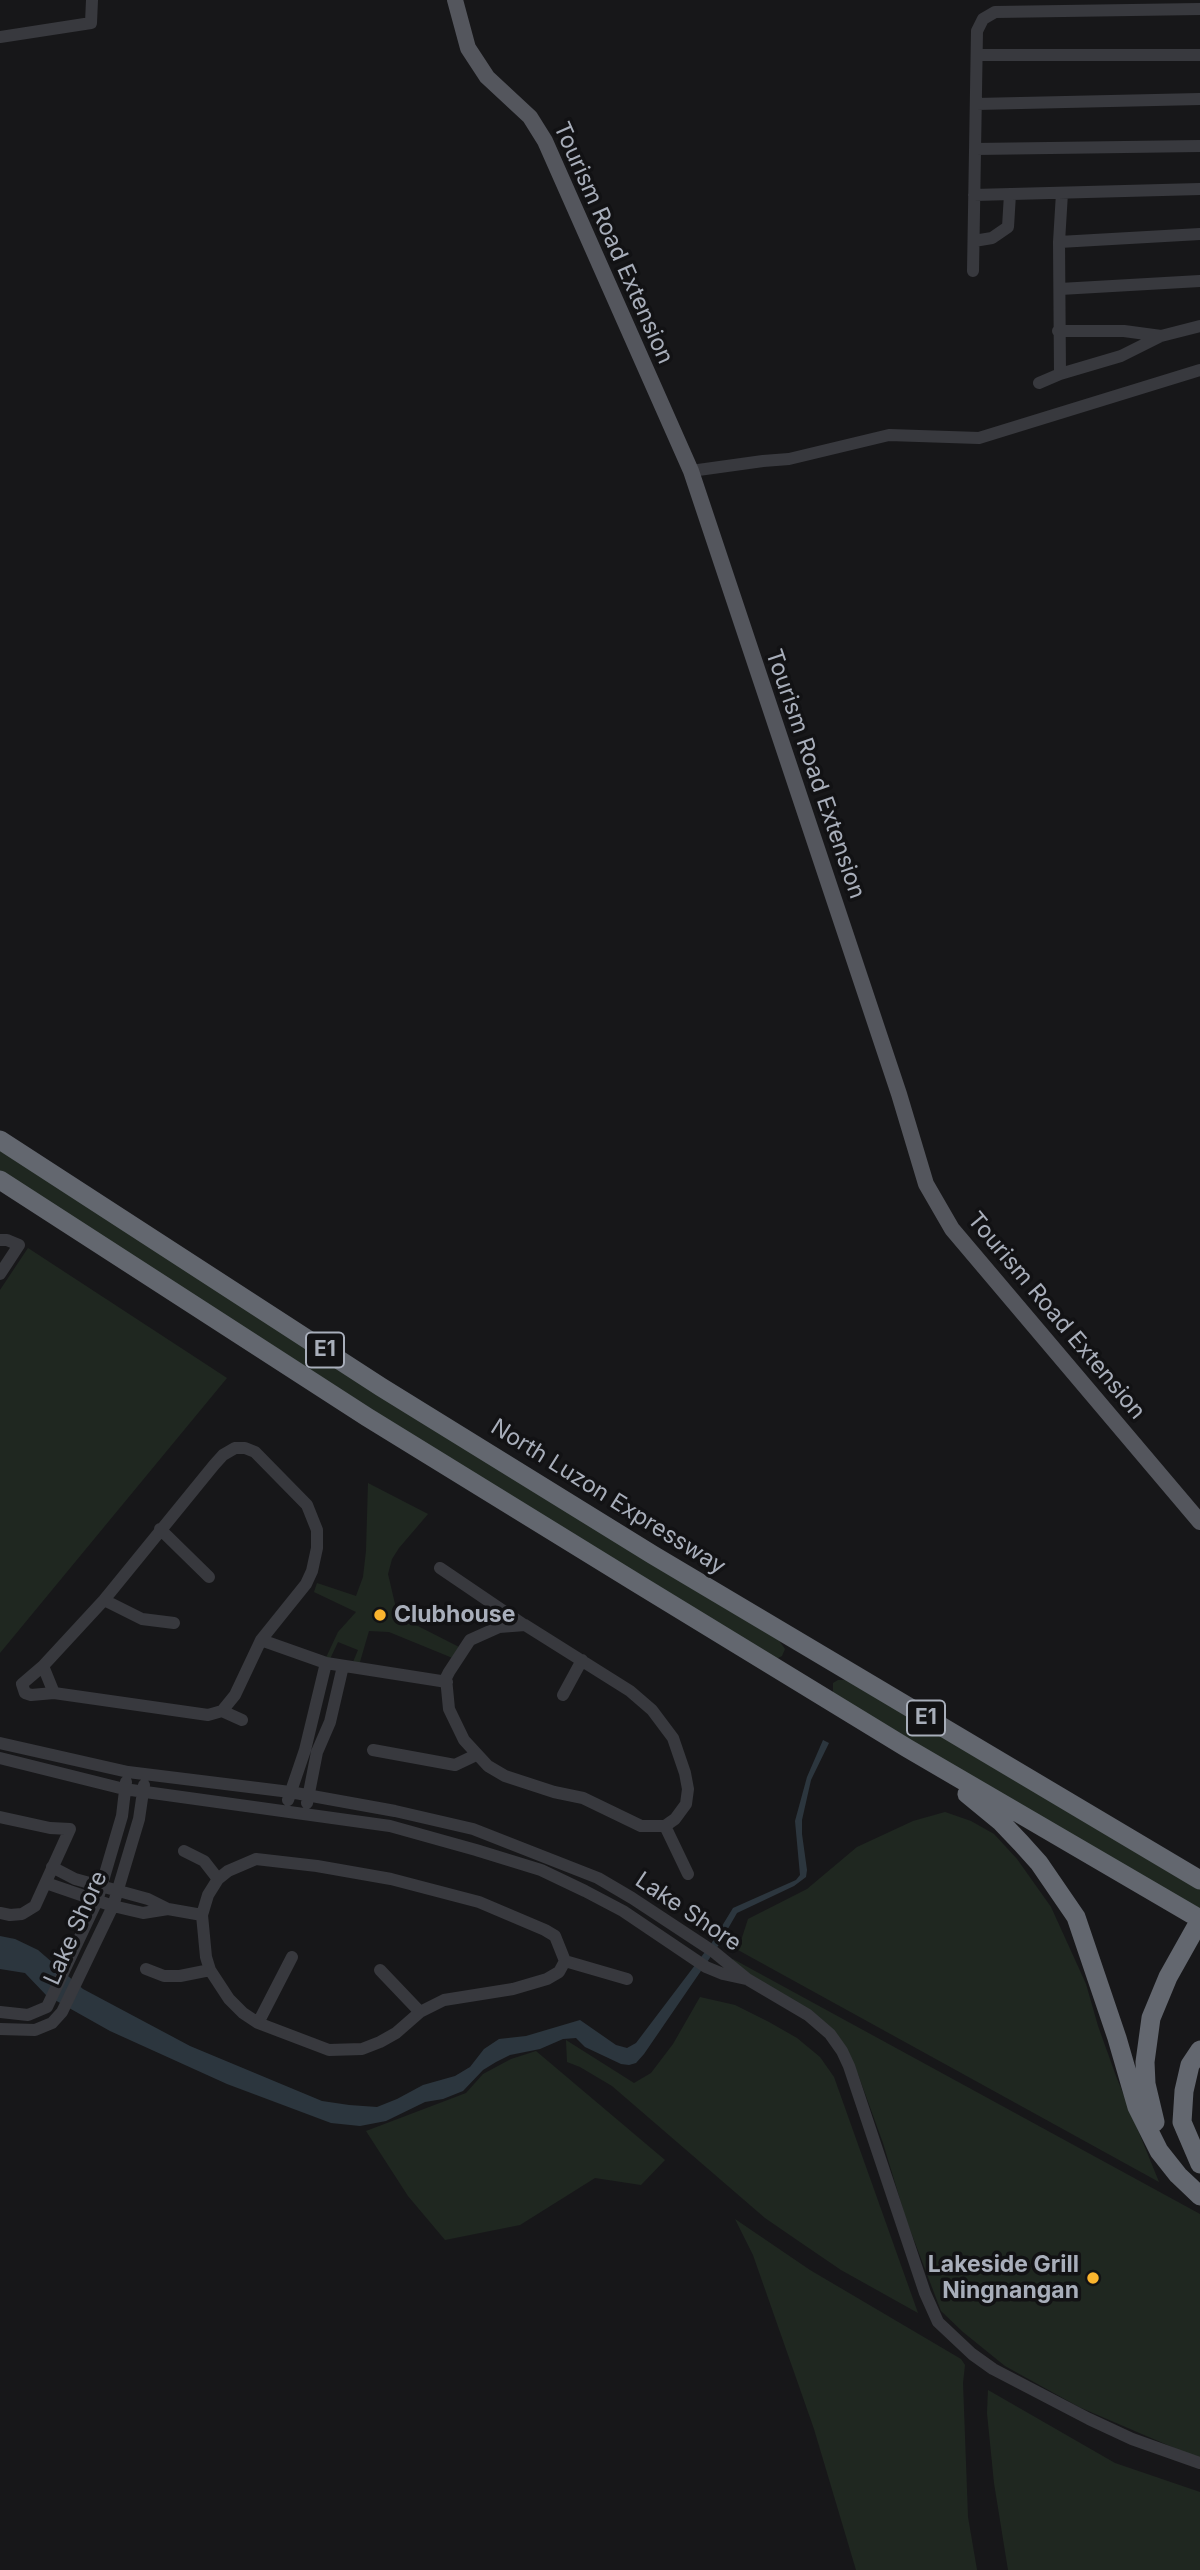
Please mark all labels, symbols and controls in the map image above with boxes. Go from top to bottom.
street label: Tourism Road Extension [547,118,679,368]
street label: Tourism Road Extension [759,646,871,902]
street label: Tourism Road Extension [961,1207,1151,1425]
road number: E1 [306,1332,344,1368]
street label: North Luzon Expressway [486,1413,730,1581]
place label: Clubhouse [394,1601,515,1629]
marker: Clubhouse [372,1607,388,1623]
road number: E1 [907,1700,945,1736]
street label: Lake Shore [39,1867,113,1989]
street label: Lake Shore [630,1867,746,1957]
place label: Lakeside Grill Ningnangan [928,2251,1079,2305]
marker: Lakeside Grill Ningnangan [1085,2270,1101,2286]

